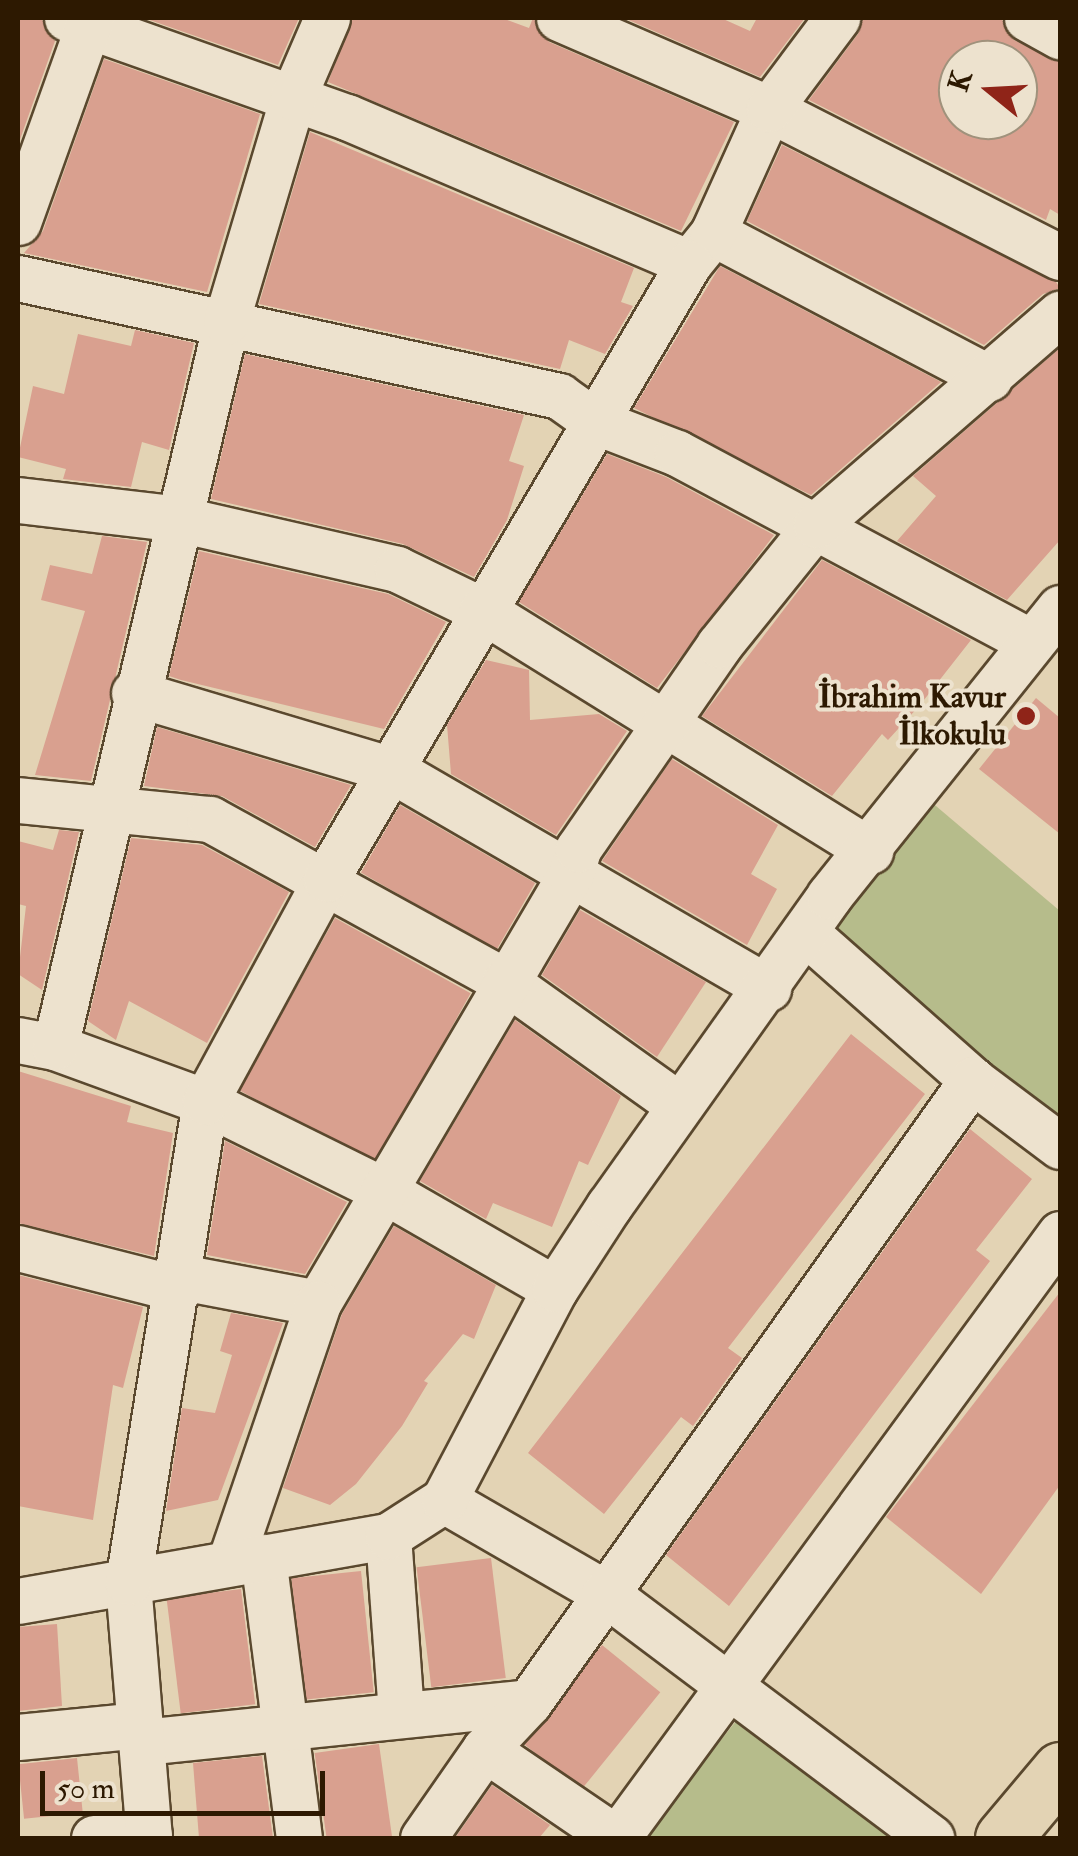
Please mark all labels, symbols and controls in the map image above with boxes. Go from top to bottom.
north arrow [938,40,1038,140]
text: K [941,66,981,96]
place label: İbrahim Kavur İlkokulu [818,679,1006,754]
marker: İbrahim Kavur İlkokulu [1015,705,1037,727]
scale bar [45,1751,330,1813]
text: 50 m [57,1770,115,1807]

